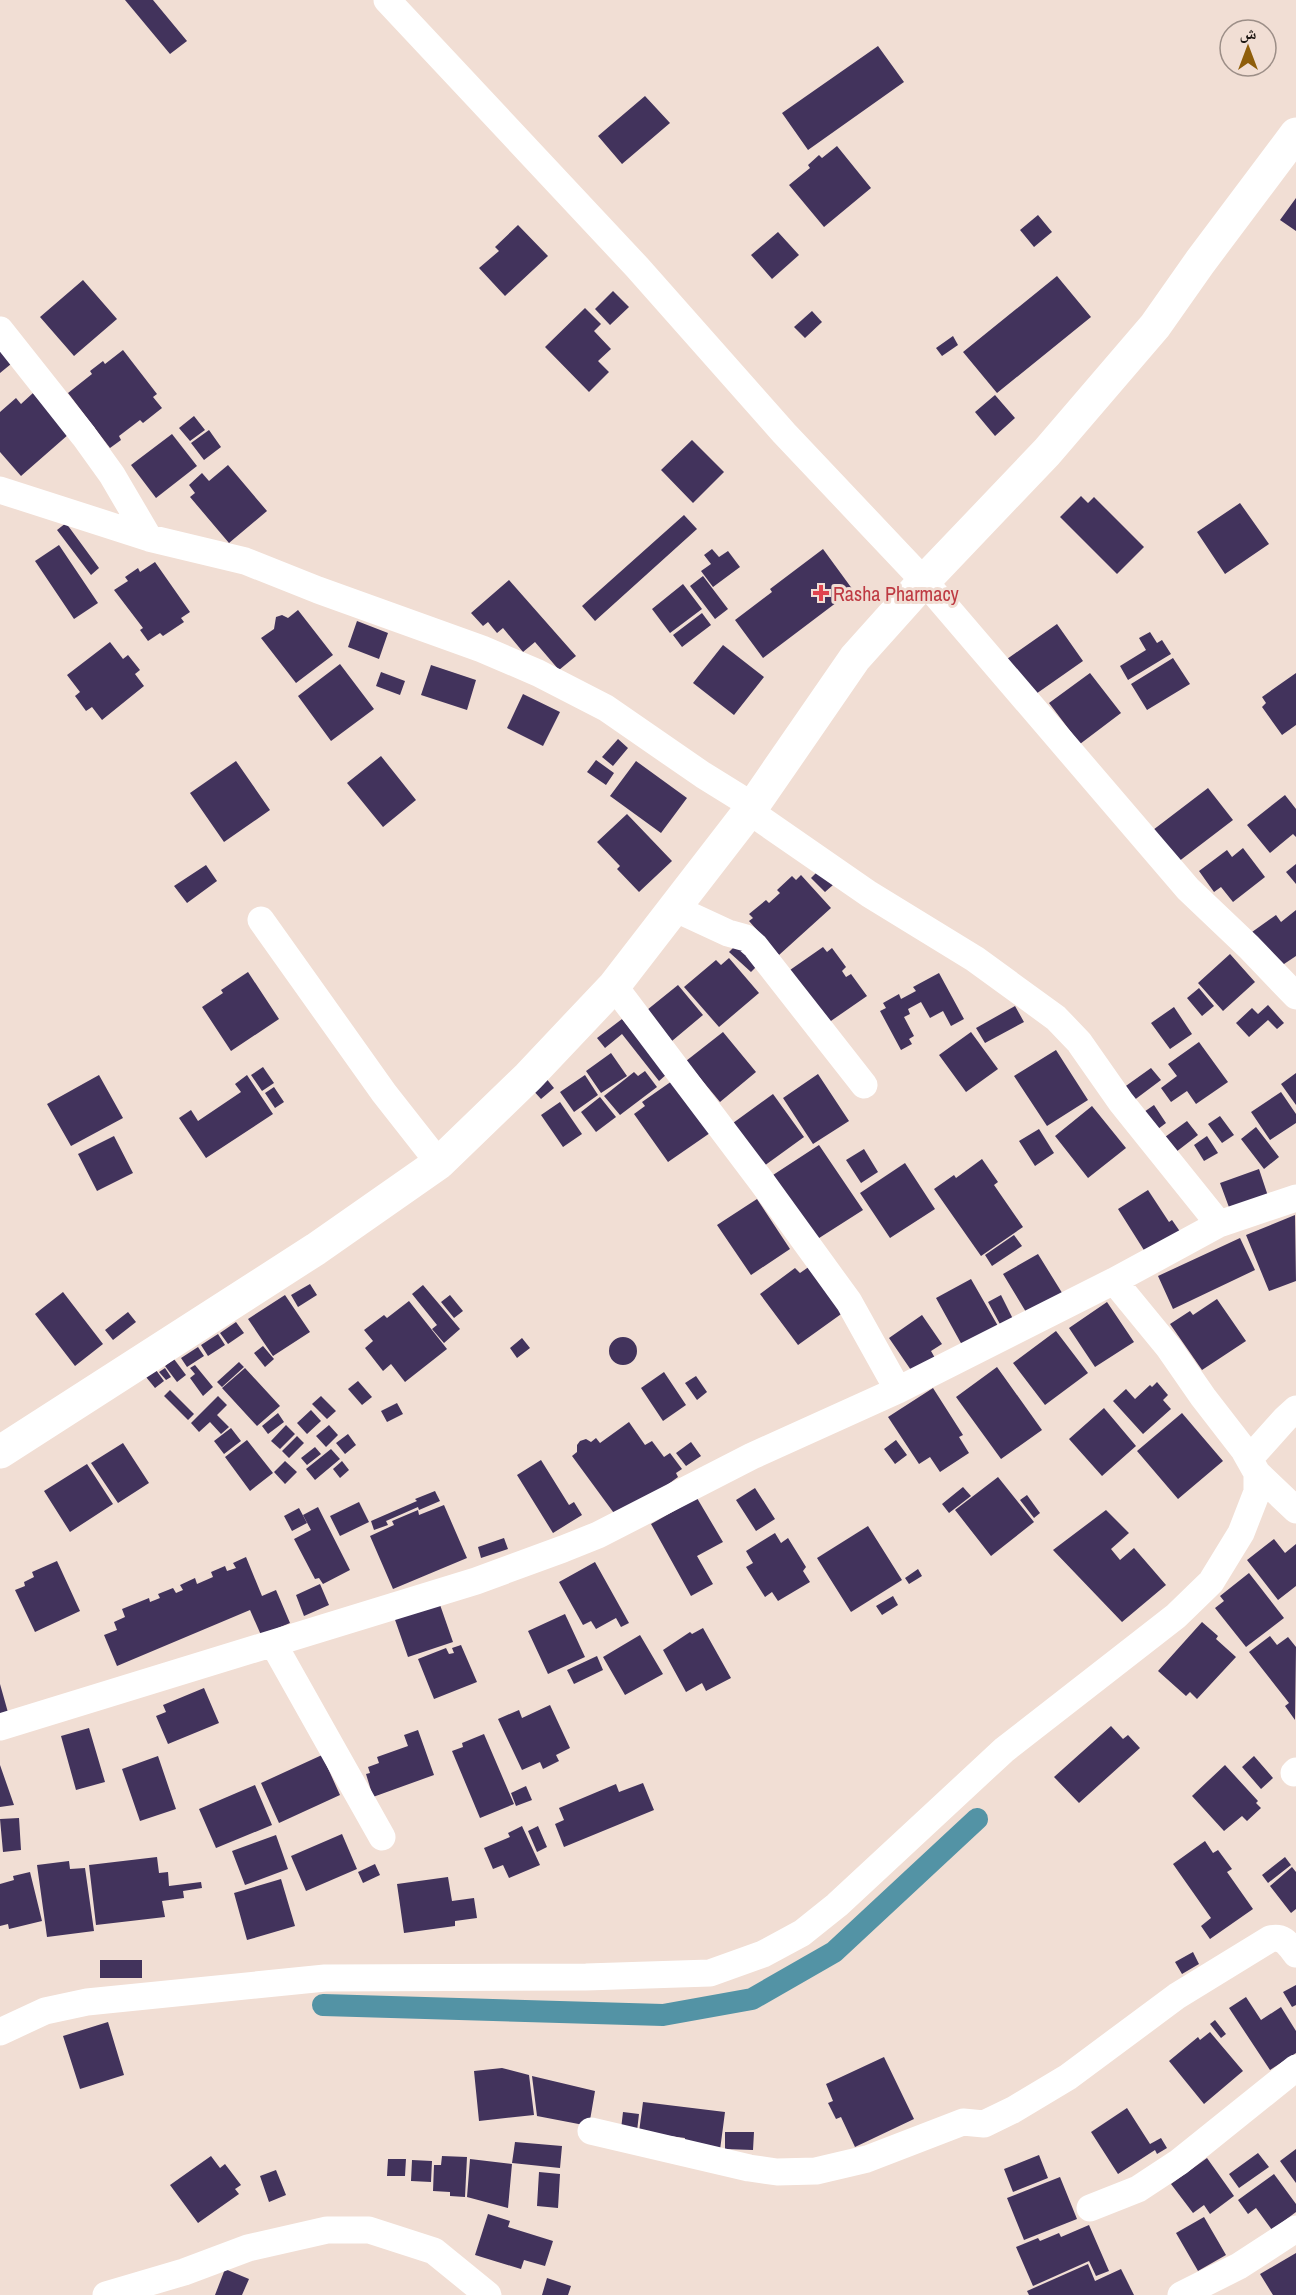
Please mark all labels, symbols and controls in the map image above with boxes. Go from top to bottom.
north arrow [1218,18,1278,78]
text: ش [1240,22,1257,44]
place label: Rasha Pharmacy [833,580,960,607]
marker: Rasha Pharmacy [814,586,828,600]

